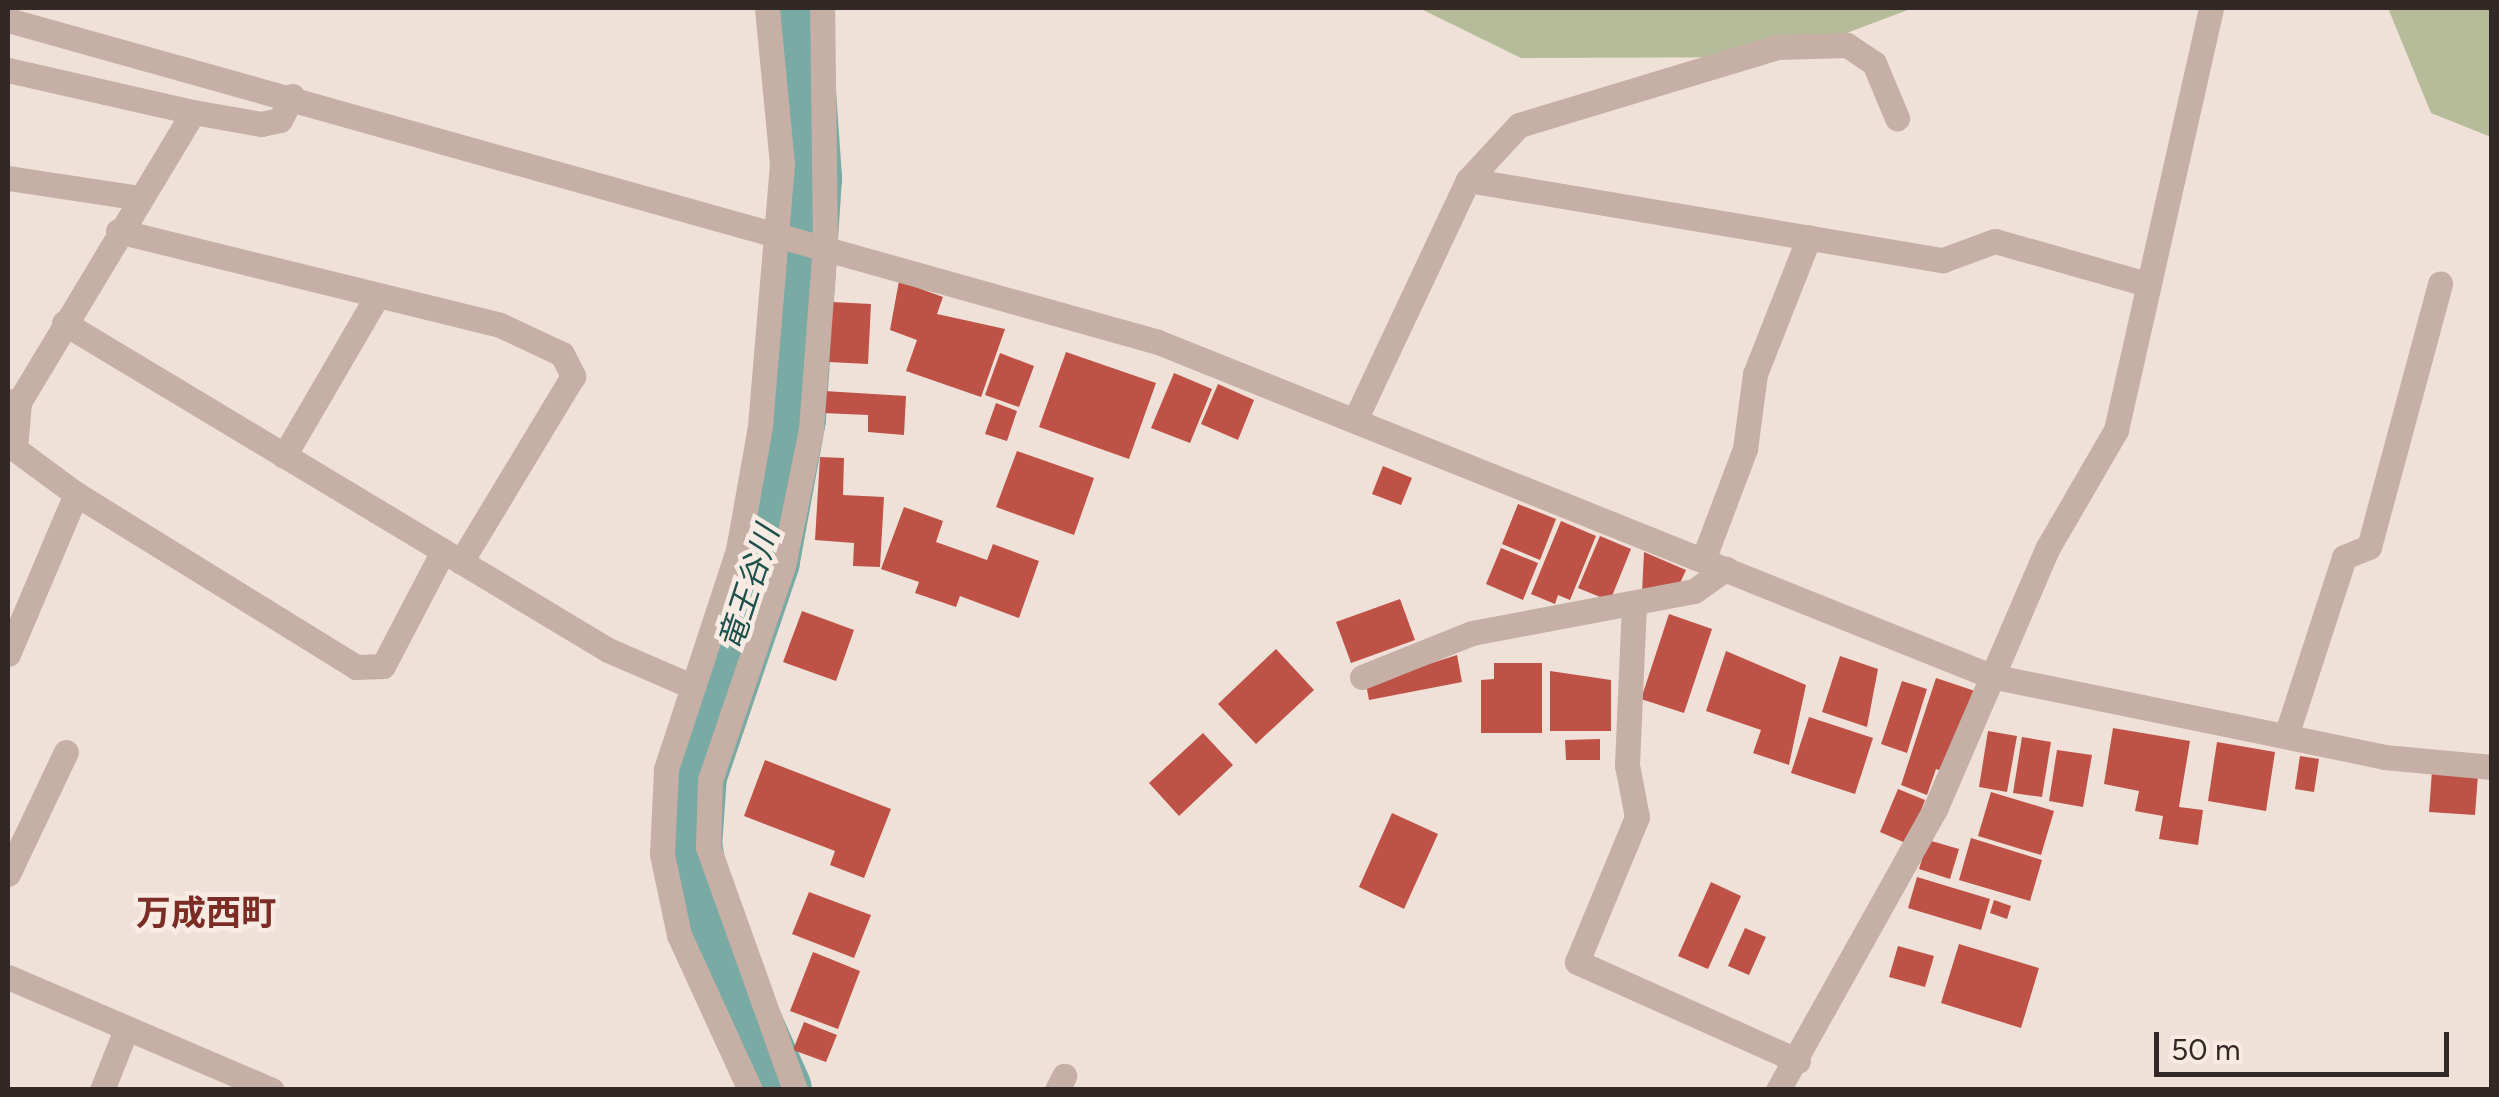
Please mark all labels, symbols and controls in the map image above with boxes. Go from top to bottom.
water label: 竜王谷川 [711,521,787,655]
district label: 万成西町 [136,892,276,934]
scale bar [2159,1012,2454,1074]
text: 50 m [2171,1031,2240,1068]

